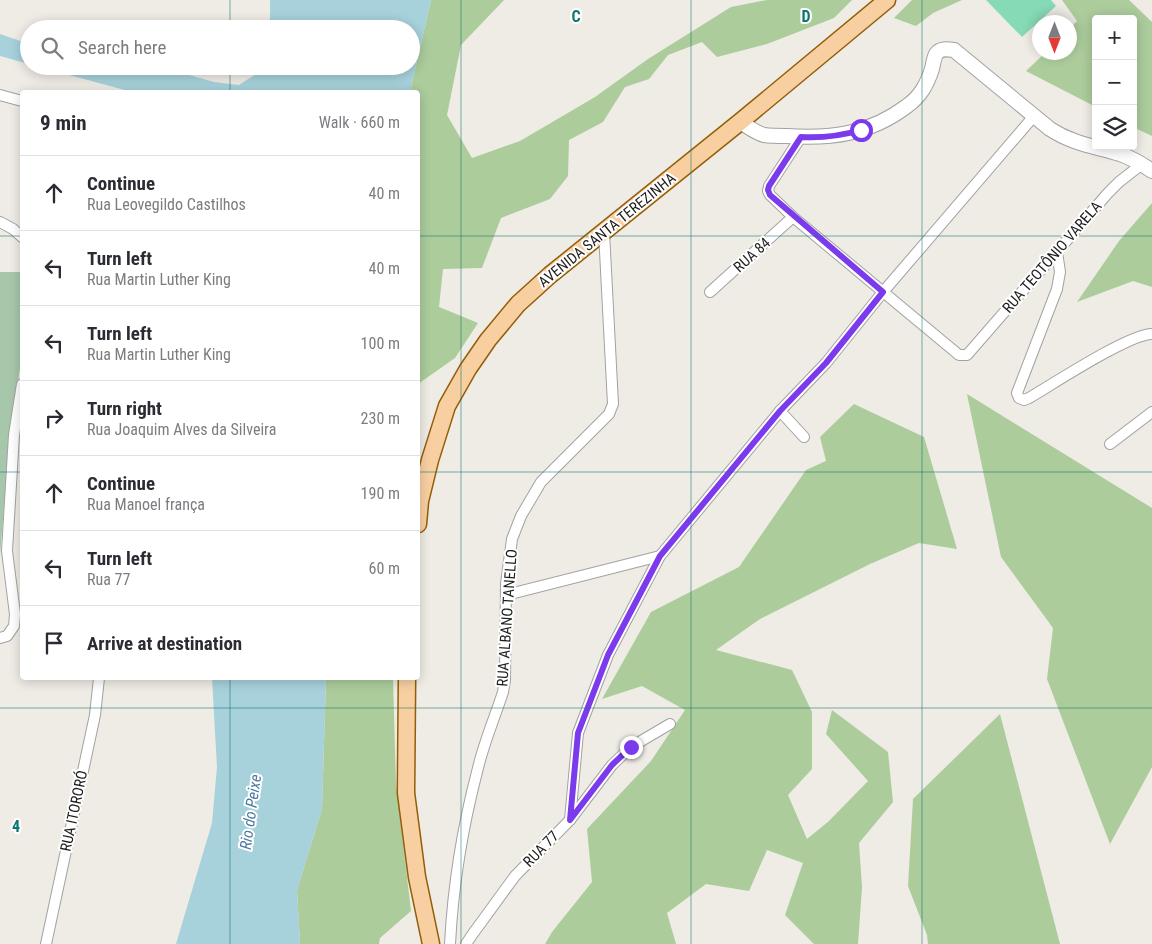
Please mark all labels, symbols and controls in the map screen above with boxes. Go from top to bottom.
text: C [571,7,581,26]
text: D [801,7,811,26]
north arrow [1032,15,1077,60]
map controls [1092,15,1137,150]
button: + [1092,15,1137,60]
search box [20,20,420,75]
icon: search [38,34,66,62]
text: Search here [78,36,166,59]
button: − [1092,60,1137,105]
button: layers [1092,105,1137,150]
text: 9 min [40,111,87,135]
text: Walk · 660 m [319,113,400,132]
route start [850,119,873,142]
street label: AVENIDA SANTA TEREZINHA [535,169,680,291]
text: Continue [87,172,155,195]
icon: ahead [40,179,68,207]
text: 40 m [368,184,400,203]
text: Rua Leovegildo Castilhos [87,195,246,214]
street label: RUA TEOTÔNIO VARELA [999,197,1106,317]
street label: RUA 84 [730,234,774,276]
text: Turn left [87,247,152,270]
icon: left [40,254,68,282]
text: 40 m [368,259,400,278]
text: Rua Martin Luther King [87,270,231,289]
text: Turn left [87,322,152,345]
icon: left [40,329,68,357]
text: 100 m [361,334,400,353]
text: Rua Martin Luther King [87,345,231,364]
text: Turn right [87,397,162,420]
icon: right [40,404,68,432]
text: 230 m [361,409,400,428]
text: Rua Joaquim Alves da Silveira [87,420,276,439]
text: Continue [87,472,155,495]
icon: ahead [40,479,68,507]
text: 190 m [361,484,400,503]
text: Rua Manoel frança [87,495,205,514]
text: Turn left [87,547,152,570]
street label: RUA ALBANO TANELLO [493,549,521,687]
icon: left [40,554,68,582]
text: 60 m [368,559,400,578]
text: Rua 77 [87,570,130,589]
icon: arrive [40,629,68,657]
text: Arrive at destination [87,632,242,655]
route end [620,736,643,759]
street label: RUA ITORORÓ [57,769,91,853]
water label: Rio do Peixe [236,773,265,851]
text: 4 [12,817,20,836]
street label: RUA 77 [520,827,562,871]

